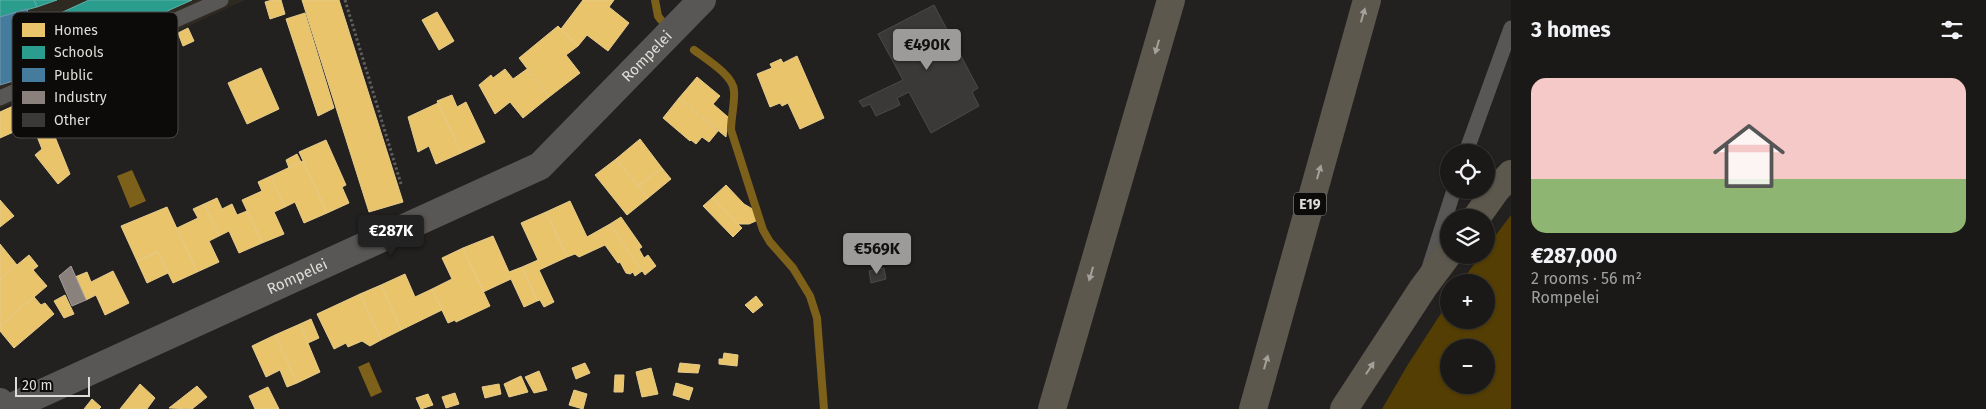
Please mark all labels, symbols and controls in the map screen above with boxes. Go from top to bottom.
one-way arrow [1359,8,1367,23]
legend [12,12,178,138]
icon: filters [1938,16,1966,44]
text: 3 homes [1531,17,1611,43]
text: Homes [54,22,98,39]
street label: Rompelei [618,27,676,86]
pin: €490K [892,28,962,71]
text: €490K [904,35,950,54]
one-way arrow [1153,39,1161,54]
text: Schools [54,44,104,61]
text: Public [54,67,93,84]
text: Industry [54,89,107,106]
icon: home [1704,111,1794,201]
text: Other [54,112,91,129]
map controls [1440,144,1495,394]
button: locate [1440,144,1495,199]
one-way arrow [1316,164,1324,179]
road number: E19 [1294,192,1326,215]
button: layers [1440,209,1495,264]
pin: €287K [356,214,426,257]
text: €287K [369,221,413,240]
pin: €569K [842,232,912,275]
text: €569K [854,239,900,258]
text: €287,000 [1531,243,1617,269]
street label: Rompelei [264,255,330,298]
one-way arrow [1087,267,1095,282]
text: 2 rooms · 56 m² [1531,269,1642,288]
button: + [1440,274,1495,329]
text: Rompelei [1531,288,1600,307]
button: − [1440,339,1495,394]
one-way arrow [1263,354,1271,369]
one-way arrow [1365,361,1375,375]
scale bar [15,374,90,397]
text: 20 m [22,377,52,394]

